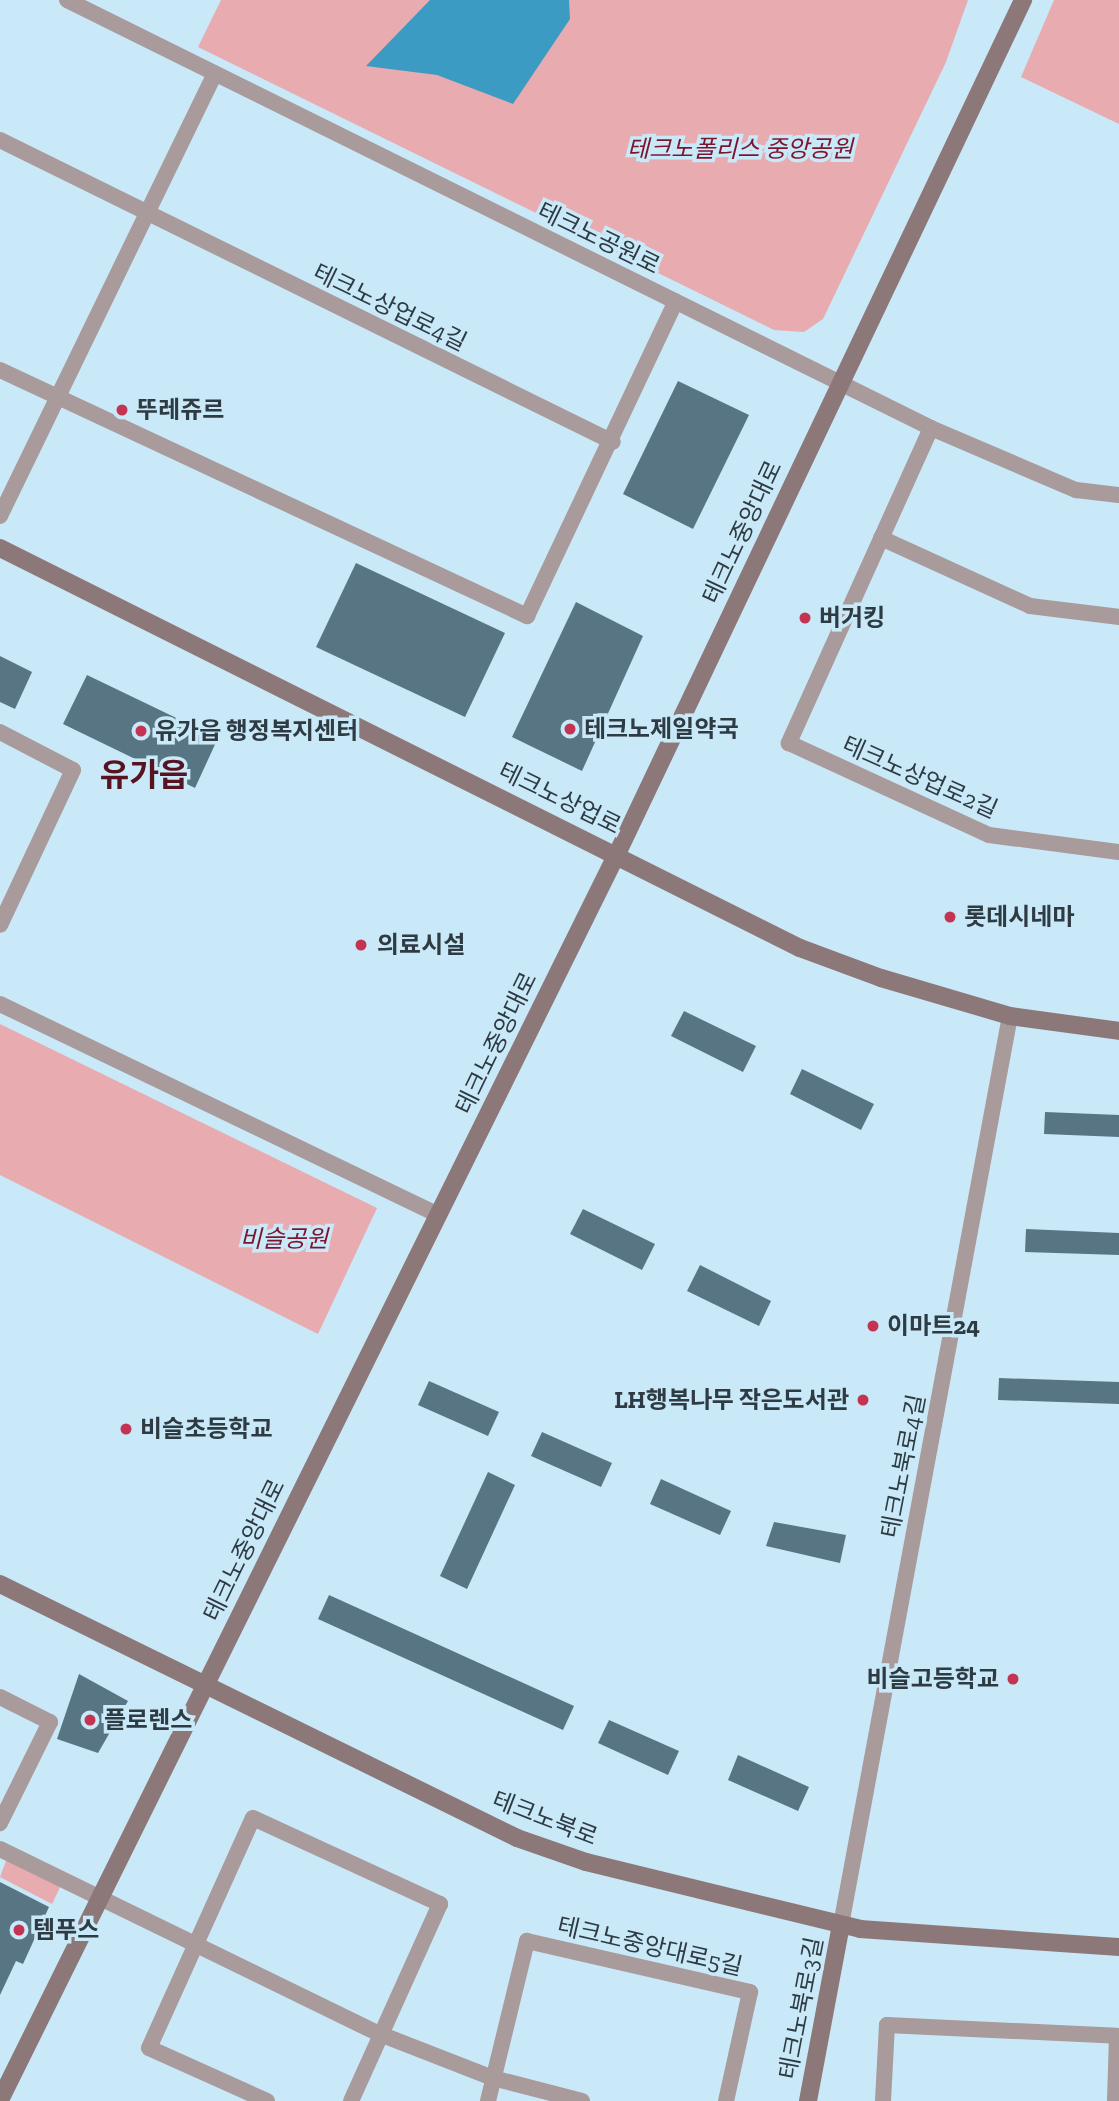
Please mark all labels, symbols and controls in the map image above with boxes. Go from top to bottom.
park label: 테크노폴리스 중앙공원 [627,135,853,163]
street label: 테크노공원로 [533,196,665,280]
street label: 테크노상업로4길 [308,257,472,357]
place label: 뚜레쥬르 [136,396,224,424]
marker: 뚜레쥬르 [114,402,130,418]
street label: 테크노중앙대로 [696,456,788,608]
place label: 버거킹 [819,604,885,632]
marker: 버거킹 [797,610,813,626]
place label: 테크노제일약국 [584,715,739,743]
place label: 유가읍 행정복지센터 [155,717,358,745]
marker: 테크노제일약국 [562,721,578,737]
marker: 유가읍 행정복지센터 [133,723,149,739]
street label: 테크노상업로2길 [838,730,1002,824]
district label: 유가읍 [100,756,188,794]
street label: 테크노상업로 [494,756,626,840]
place label: 롯데시네마 [964,903,1074,931]
marker: 롯데시네마 [942,909,958,925]
place label: 의료시설 [377,931,465,959]
marker: 의료시설 [351,935,371,955]
street label: 테크노중앙대로 [449,967,543,1119]
park label: 비슬공원 [240,1225,328,1253]
place label: 이마트24 [887,1312,980,1340]
marker: 이마트24 [865,1318,881,1334]
place label: LH행복나무 작은도서관 [614,1386,849,1414]
marker: LH행복나무 작은도서관 [855,1392,871,1408]
street label: 테크노북로4길 [875,1392,931,1540]
place label: 비슬초등학교 [140,1415,272,1443]
marker: 비슬초등학교 [118,1421,134,1437]
street label: 테크노중앙대로 [197,1474,291,1626]
place label: 비슬고등학교 [867,1665,999,1693]
marker: 비슬고등학교 [1005,1671,1021,1687]
place label: 플로렌스 [104,1706,192,1734]
marker: 플로렌스 [82,1712,98,1728]
street label: 테크노북로 [488,1785,602,1851]
street label: 테크노중앙대로5길 [555,1911,745,1981]
place label: 템푸스 [33,1916,99,1944]
marker: 템푸스 [11,1922,27,1938]
street label: 테크노북로3길 [773,1934,829,2082]

